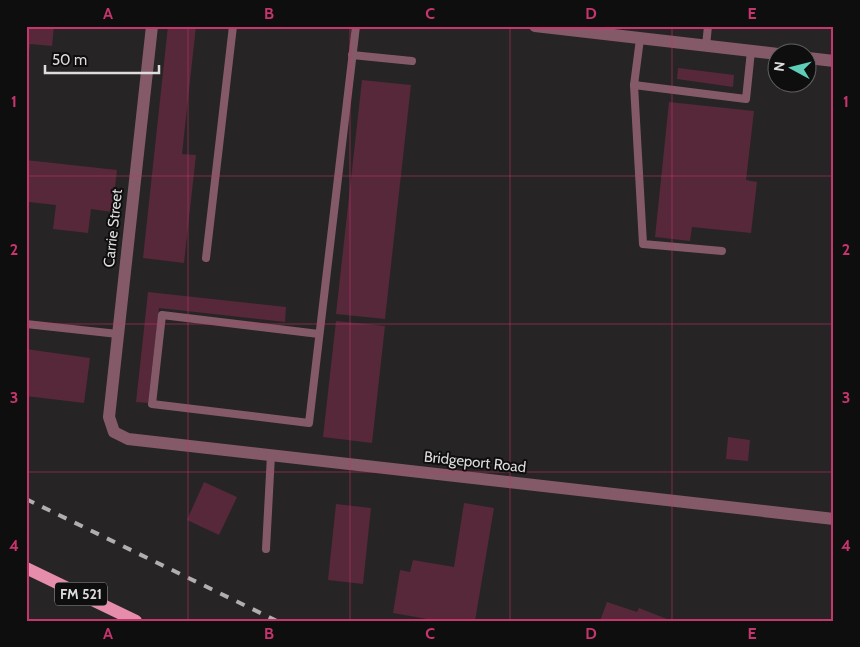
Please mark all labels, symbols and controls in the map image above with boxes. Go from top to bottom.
text: A [103,4,113,23]
text: B [264,4,274,23]
text: C [425,4,435,23]
text: D [585,4,597,23]
text: E [747,4,757,23]
scale bar [45,42,159,74]
north arrow [768,42,818,92]
text: 50 m [52,51,87,69]
text: N [770,60,789,72]
text: 1 [11,92,17,111]
text: 1 [843,92,849,111]
street label: Carrie Street [100,188,126,268]
text: 2 [10,240,18,259]
text: 2 [842,240,850,259]
text: 3 [10,388,18,407]
text: 3 [842,388,850,407]
street label: Bridgeport Road [423,448,527,476]
text: 4 [9,536,19,555]
text: 4 [841,536,851,555]
road number: FM 521 [55,582,107,606]
text: A [103,624,113,643]
text: B [264,624,274,643]
text: C [425,624,435,643]
text: D [585,624,597,643]
text: E [747,624,757,643]

